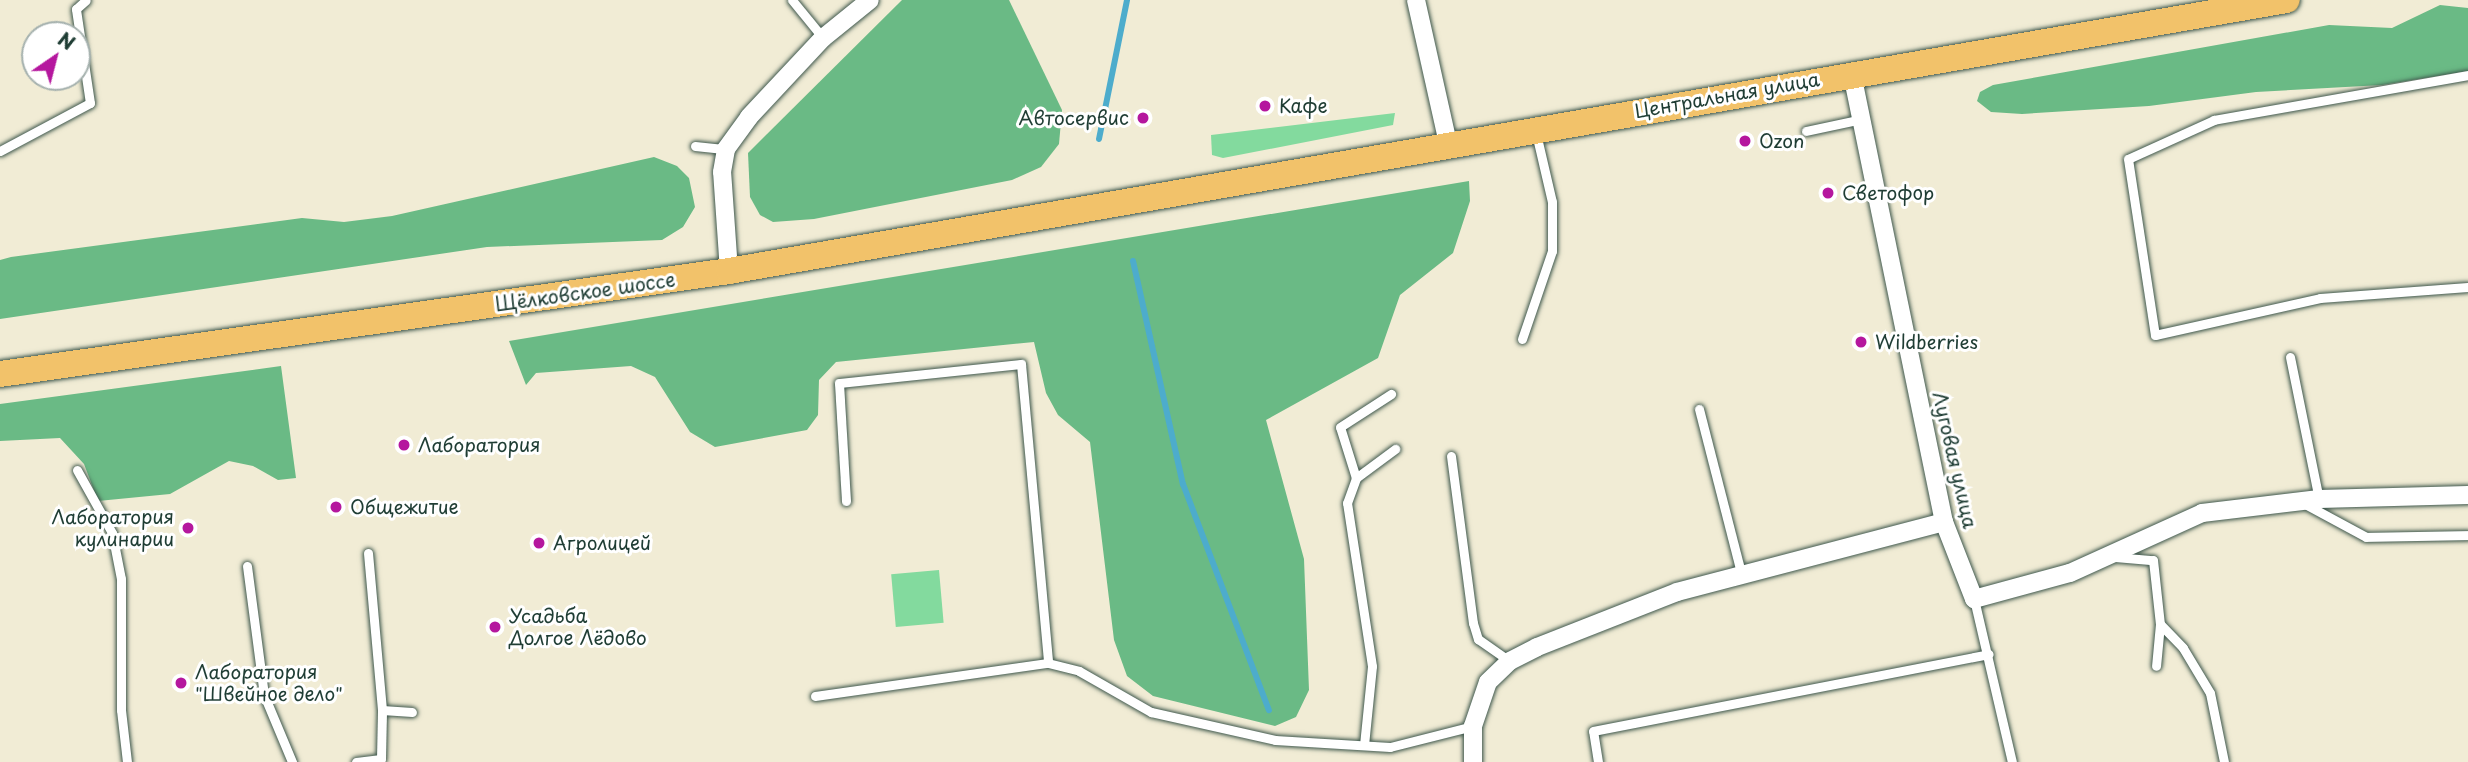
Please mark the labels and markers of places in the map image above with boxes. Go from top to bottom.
place label: Кафе [1279,95,1328,117]
marker: Кафе [1257,98,1273,114]
place label: Автосервис [1018,107,1129,129]
marker: Автосервис [1135,110,1151,126]
place label: Ozon [1759,130,1804,152]
marker: Ozon [1737,133,1753,149]
place label: Светофор [1842,182,1934,204]
marker: Светофор [1820,185,1836,201]
place label: Wildberries [1875,331,1978,353]
marker: Wildberries [1853,334,1869,350]
place label: Лаборатория [418,434,540,456]
marker: Лаборатория [396,437,412,453]
place label: Общежитие [350,496,459,518]
marker: Общежитие [328,499,344,515]
place label: Лаборатория кулинарии [52,506,174,550]
marker: Лаборатория кулинарии [180,520,196,536]
place label: Агролицей [553,532,651,554]
marker: Агролицей [531,535,547,551]
place label: Усадьба Долгое Лёдово [509,605,647,649]
marker: Усадьба Долгое Лёдово [487,619,503,635]
place label: Лаборатория "Швейное дело" [195,661,344,705]
marker: Лаборатория "Швейное дело" [173,675,189,691]

